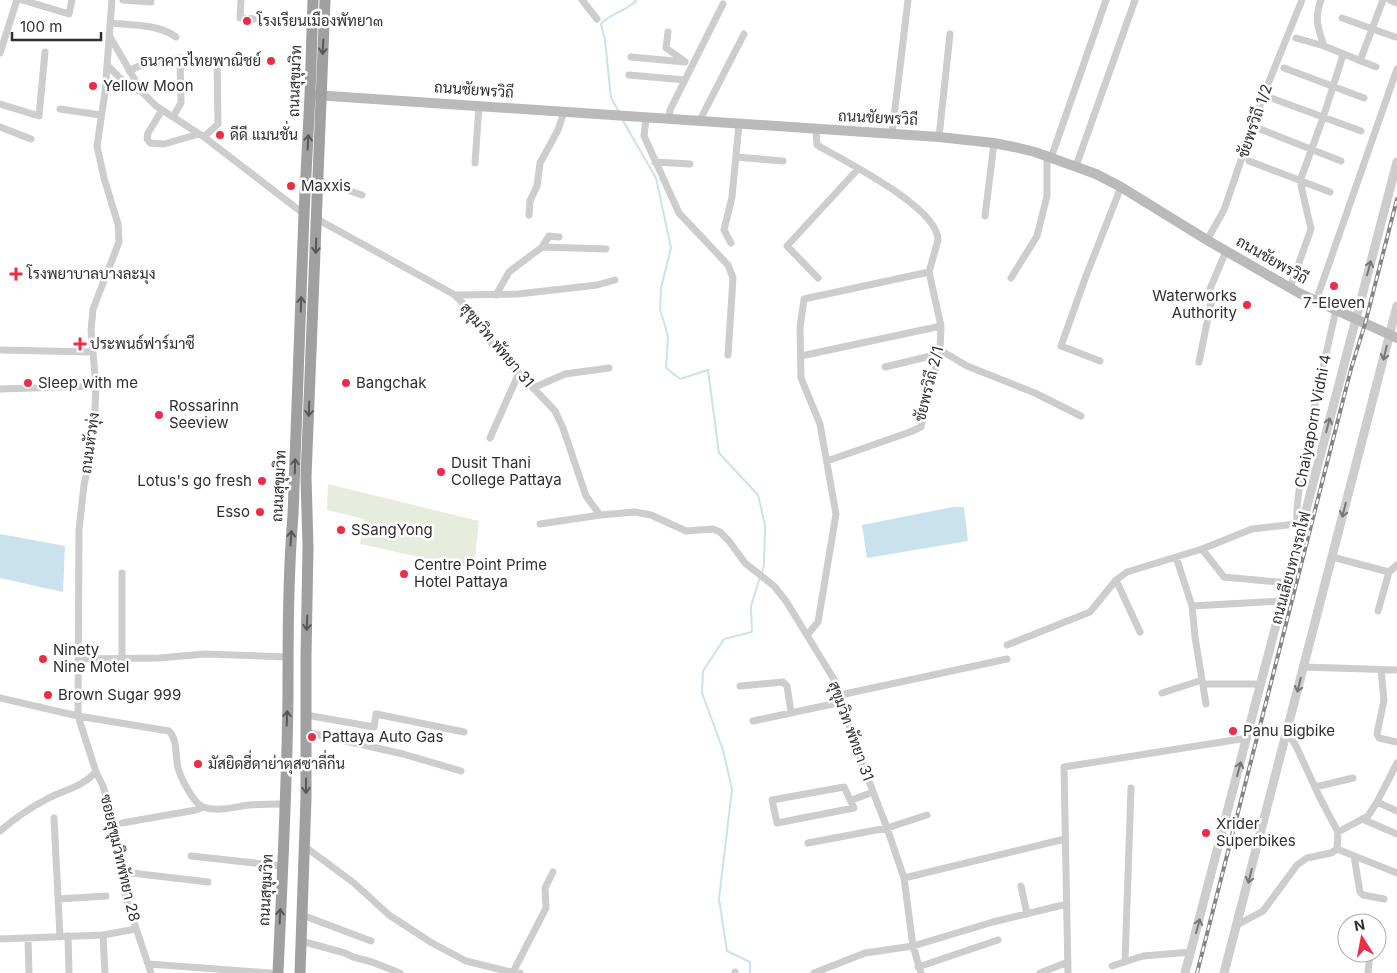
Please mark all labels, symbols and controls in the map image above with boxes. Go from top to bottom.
scale bar [12,10,101,42]
place label: โรงเรียนเมืองพัทยา๓ [256,11,383,30]
marker: โรงเรียนเมืองพัทยา๓ [241,15,253,27]
text: 100 m [20,17,62,36]
one-way arrow [319,39,328,55]
street label: ถนนสุขุมวิท [284,45,307,117]
place label: ธนาคารไทยพาณิชย์ [140,51,261,70]
marker: ธนาคารไทยพาณิชย์ [265,55,277,67]
place label: Yellow Moon [103,76,194,95]
street label: ถนนชัยพรวิถี [433,77,515,102]
marker: Yellow Moon [87,80,99,92]
street label: ชัยพรวิถี 1/2 [1233,81,1276,160]
street label: ถนนชัยพรวิถี [838,106,918,129]
place label: ดีดี แมนชั่น [230,120,298,144]
marker: ดีดี แมนชั่น [214,129,226,141]
one-way arrow [303,134,312,150]
place label: Maxxis [301,176,351,195]
marker: Maxxis [285,180,297,192]
street label: ถนนชัยพรวิถี [1233,231,1312,288]
one-way arrow [311,238,320,254]
one-way arrow [1365,260,1374,276]
place label: โรงพยาบาลบางละมุง [26,264,156,285]
marker: โรงพยาบาลบางละมุง [9,267,23,281]
marker: 7-Eleven [1328,280,1340,292]
place label: Waterworks Authority [1152,286,1238,322]
place label: 7-Eleven [1303,293,1365,312]
one-way arrow [296,296,305,312]
street label: สุขุมวิท พัทยา 31 [455,298,538,392]
marker: Waterworks Authority [1241,299,1253,311]
place label: ประพนธ์ฟาร์มาซี [90,334,195,353]
marker: ประพนธ์ฟาร์มาซี [74,338,86,350]
street label: ชัยพรวิถี 2/1 [910,344,947,424]
one-way arrow [1380,345,1389,361]
street label: Chaiyaporn Vidhi 4 [1290,353,1335,489]
place label: Sleep with me [38,373,138,392]
place label: Bangchak [356,373,427,392]
marker: Sleep with me [22,377,34,389]
marker: Bangchak [340,377,352,389]
place label: Rossarinn Seeview [169,396,239,432]
one-way arrow [304,400,314,416]
marker: Rossarinn Seeview [153,409,165,421]
street label: ถนนหัวทุ่ง [76,411,105,475]
one-way arrow [1324,418,1333,434]
street label: ถนนสุขุมวิท [267,449,292,523]
place label: Dusit Thani College Pattaya [451,453,562,489]
one-way arrow [290,459,299,475]
marker: Dusit Thani College Pattaya [435,466,447,478]
place label: Lotus's go fresh [137,471,252,490]
marker: Lotus's go fresh [256,475,268,487]
place label: Esso [216,502,250,521]
one-way arrow [1339,502,1348,518]
marker: Esso [254,506,266,518]
street label: ถนนเลียบทางรถไฟ [1266,509,1315,626]
place label: SSangYong [351,520,433,539]
marker: SSangYong [335,524,347,536]
one-way arrow [286,531,296,547]
place label: Centre Point Prime Hotel Pattaya [414,555,547,591]
marker: Centre Point Prime Hotel Pattaya [398,568,410,580]
one-way arrow [302,615,311,631]
place label: Ninety Nine Motel [53,640,129,676]
marker: Ninety Nine Motel [37,653,49,665]
one-way arrow [1294,676,1303,692]
street label: สุขุมวิท พัทยา 31 [823,678,878,784]
place label: Brown Sugar 999 [58,685,181,704]
marker: Brown Sugar 999 [42,689,54,701]
one-way arrow [283,711,292,727]
place label: Panu Bigbike [1243,721,1335,740]
marker: Panu Bigbike [1227,725,1239,737]
place label: Pattaya Auto Gas [322,727,444,746]
marker: Pattaya Auto Gas [306,731,318,743]
place label: มัสยิดฮี่ดาย่าตุสซาลี่กีน [208,749,345,775]
marker: มัสยิดฮี่ดาย่าตุสซาลี่กีน [192,758,204,770]
one-way arrow [1234,761,1244,777]
one-way arrow [301,778,311,794]
street label: ซอยสุขุมวิทพัทยา 28 [95,792,144,924]
place label: Xrider Superbikes [1216,814,1296,850]
marker: Xrider Superbikes [1200,827,1212,839]
street label: ถนนสุขุมวิท [254,853,279,927]
one-way arrow [1244,867,1254,883]
one-way arrow [275,908,285,924]
north arrow [1337,913,1387,963]
text: N [1353,915,1366,934]
one-way arrow [1193,918,1203,934]

